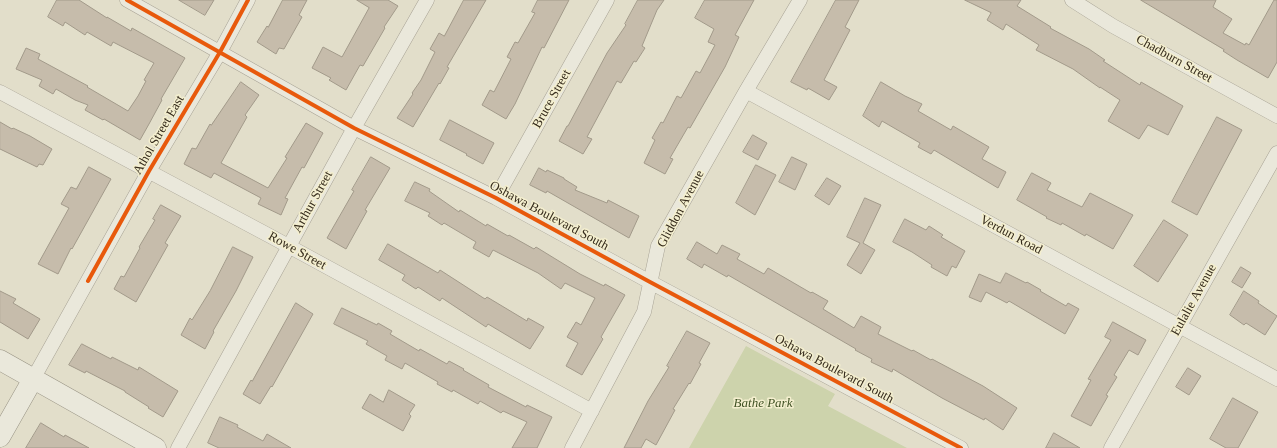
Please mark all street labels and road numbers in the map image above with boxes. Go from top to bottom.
street label: Chadburn Street [1133,32,1215,86]
street label: Bruce Street [530,67,574,131]
street label: Athol Street East [130,93,188,177]
street label: Arthur Street [290,168,336,236]
street label: Gliddon Avenue [654,168,708,250]
street label: Oshawa Boulevard South [487,178,611,254]
street label: Verdun Road [977,212,1045,258]
street label: Rowe Street [265,229,329,273]
street label: Eulalie Avenue [1168,261,1220,339]
street label: Oshawa Boulevard South [772,331,896,407]

